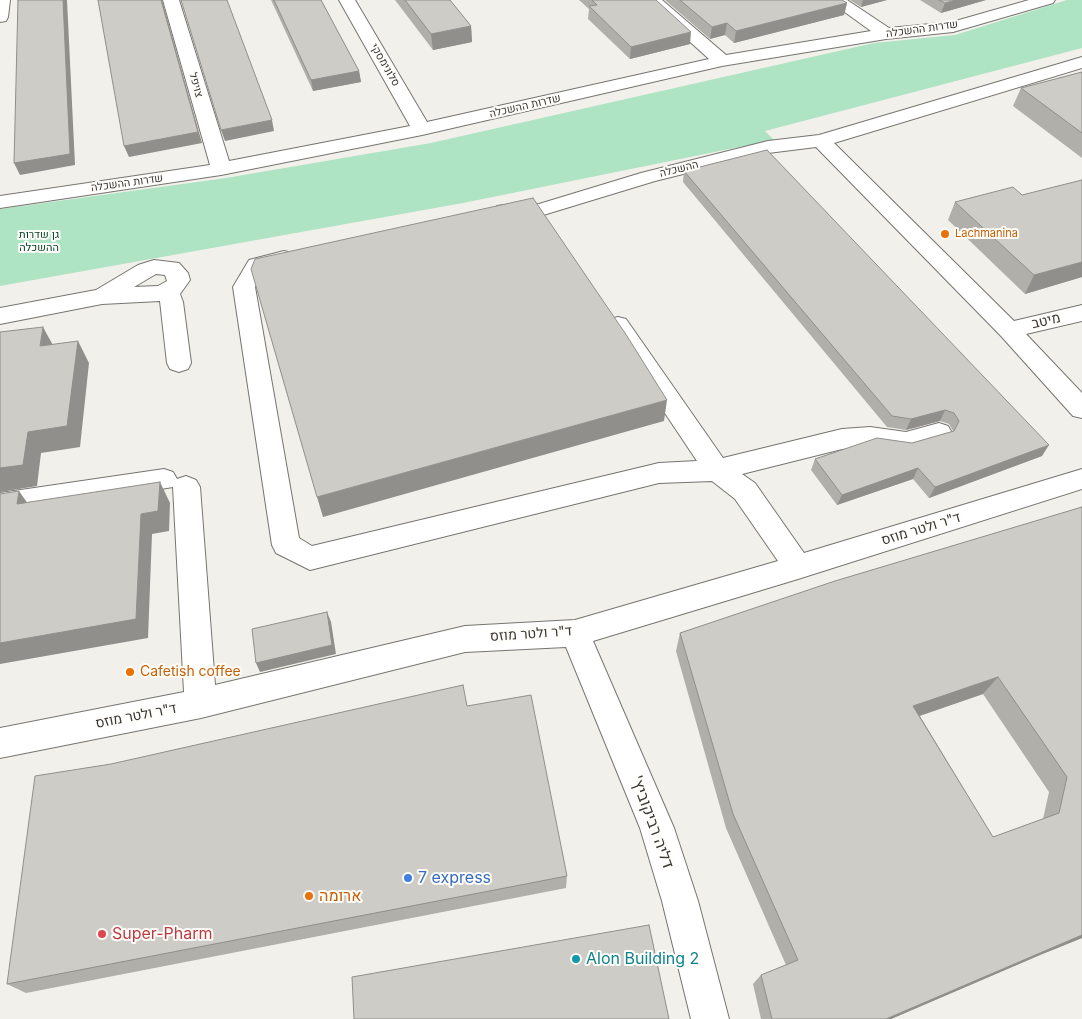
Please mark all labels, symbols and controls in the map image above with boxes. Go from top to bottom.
street label: שדרות ההשכלה [885,17,959,41]
street label: סלונימסקי [367,41,403,89]
street label: צויפל [186,71,206,99]
street label: שדרות ההשכלה [488,91,562,121]
street label: ההשכלה [658,158,700,180]
street label: שדרות ההשכלה [90,171,164,195]
place label: Lachmanina [955,227,1018,241]
park label: גן שדרות ההשכלה [19,228,59,254]
marker: Lachmanina [939,228,951,240]
street label: מיטב [1030,310,1062,332]
street label: ד"ר ולטר מוזס [879,509,963,549]
street label: ד"ר ולטר מוזס [489,623,573,645]
place label: Cafetish coffee [140,664,241,680]
marker: Cafetish coffee [124,666,136,678]
street label: ד"ר ולטר מוזס [94,700,178,732]
street label: 'דליה רביקוביץ [626,773,678,871]
place label: 7 express [418,868,491,888]
marker: 7 express [402,872,414,884]
place label: ארומה [319,886,361,906]
marker: ארומה [303,890,315,902]
place label: Super-Pharm [112,924,213,944]
marker: Super-Pharm [96,928,108,940]
place label: Alon Building 2 [586,949,699,969]
marker: Alon Building 2 [570,953,582,965]

